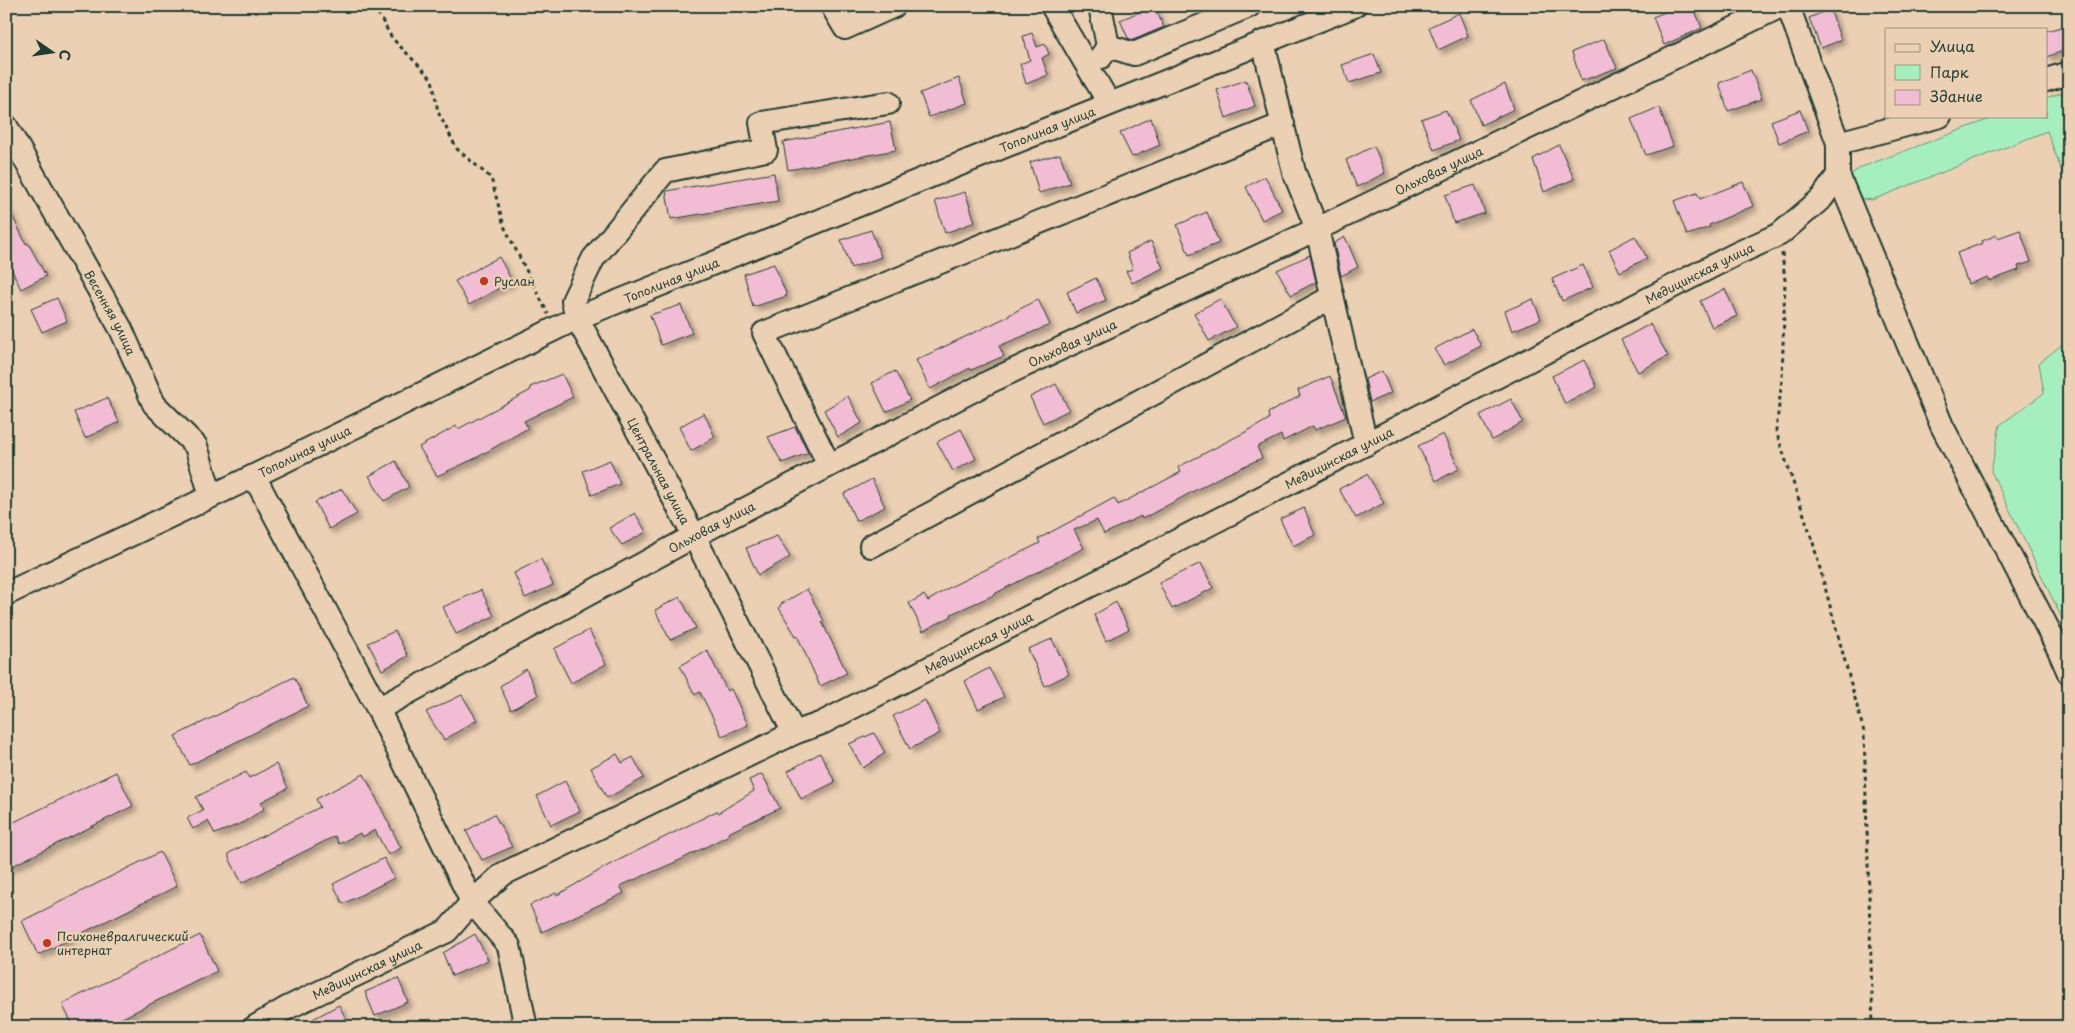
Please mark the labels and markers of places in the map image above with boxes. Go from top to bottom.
place label: Руслан [494,272,535,290]
marker: Руслан [478,275,490,287]
place label: Психоневралгический интернат [57,927,189,959]
marker: Психоневралгический интернат [41,937,53,949]

